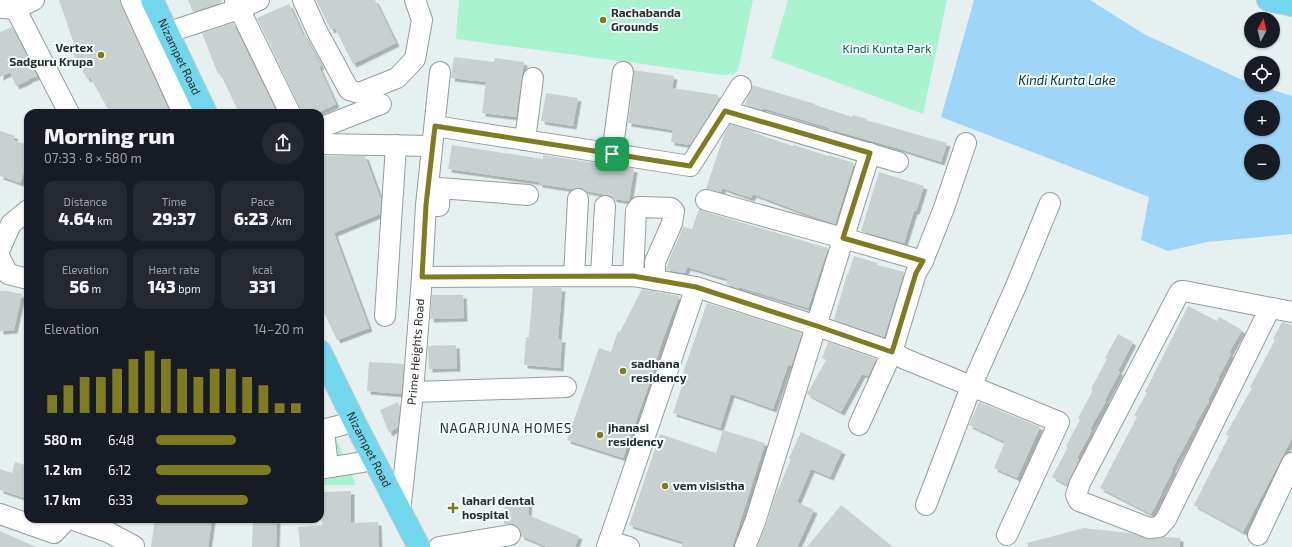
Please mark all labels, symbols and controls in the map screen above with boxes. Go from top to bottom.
place label: Rachabanda Grounds [611,5,681,33]
north arrow [1244,12,1280,48]
map controls [1244,12,1280,180]
marker: Rachabanda Grounds [598,15,608,25]
street label: Nizampet Road [156,16,204,97]
place label: Vertex Sadguru Krupa [9,40,93,68]
park label: Kindi Kunta Park [843,41,931,55]
marker: Vertex Sadguru Krupa [96,50,106,60]
button: locate [1244,56,1280,92]
water label: Kindi Kunta Lake [1018,72,1116,88]
button: + [1244,100,1280,136]
text: Morning run [44,122,175,148]
button: share [262,122,304,164]
pin [595,137,629,171]
icon: arrive [601,143,623,165]
button: − [1244,144,1280,180]
text: 07:33 · 8 × 580 m [44,150,142,166]
text: Distance [64,195,107,208]
text: Time [162,195,186,208]
text: Pace [251,195,275,208]
text: 4.64 [58,208,95,228]
text: 29:37 [152,208,196,228]
text: 6:23 [234,208,268,228]
text: km [95,214,112,227]
text: /km [268,214,292,227]
text: Elevation [62,263,109,276]
text: Heart rate [149,263,199,276]
text: kcal [253,263,273,276]
text: 56 [69,276,89,296]
text: 143 [147,276,176,296]
text: 331 [249,276,276,296]
text: m [89,282,101,295]
text: bpm [176,282,201,295]
street label: Prime Heights Road [404,298,426,406]
text: Elevation [44,321,99,337]
text: 14–20 m [254,321,304,337]
place label: sadhana residency [631,356,687,385]
marker: sadhana residency [618,366,628,376]
street label: Nizampet Road [345,409,395,489]
district label: NAGARJUNA HOMES [440,420,572,436]
place label: jhanasi residency [608,420,664,449]
marker: jhanasi residency [595,430,605,440]
text: 580 m [44,432,82,448]
text: 6:48 [108,432,134,448]
text: 1.2 km [44,462,82,478]
text: 6:12 [108,462,131,478]
place label: vem visistha [673,478,745,492]
marker: vem visistha [660,481,670,491]
text: 1.7 km [44,492,81,508]
text: 6:33 [108,492,133,508]
place label: lahari dental hospital [462,493,535,521]
marker: lahari dental hospital [447,502,459,514]

